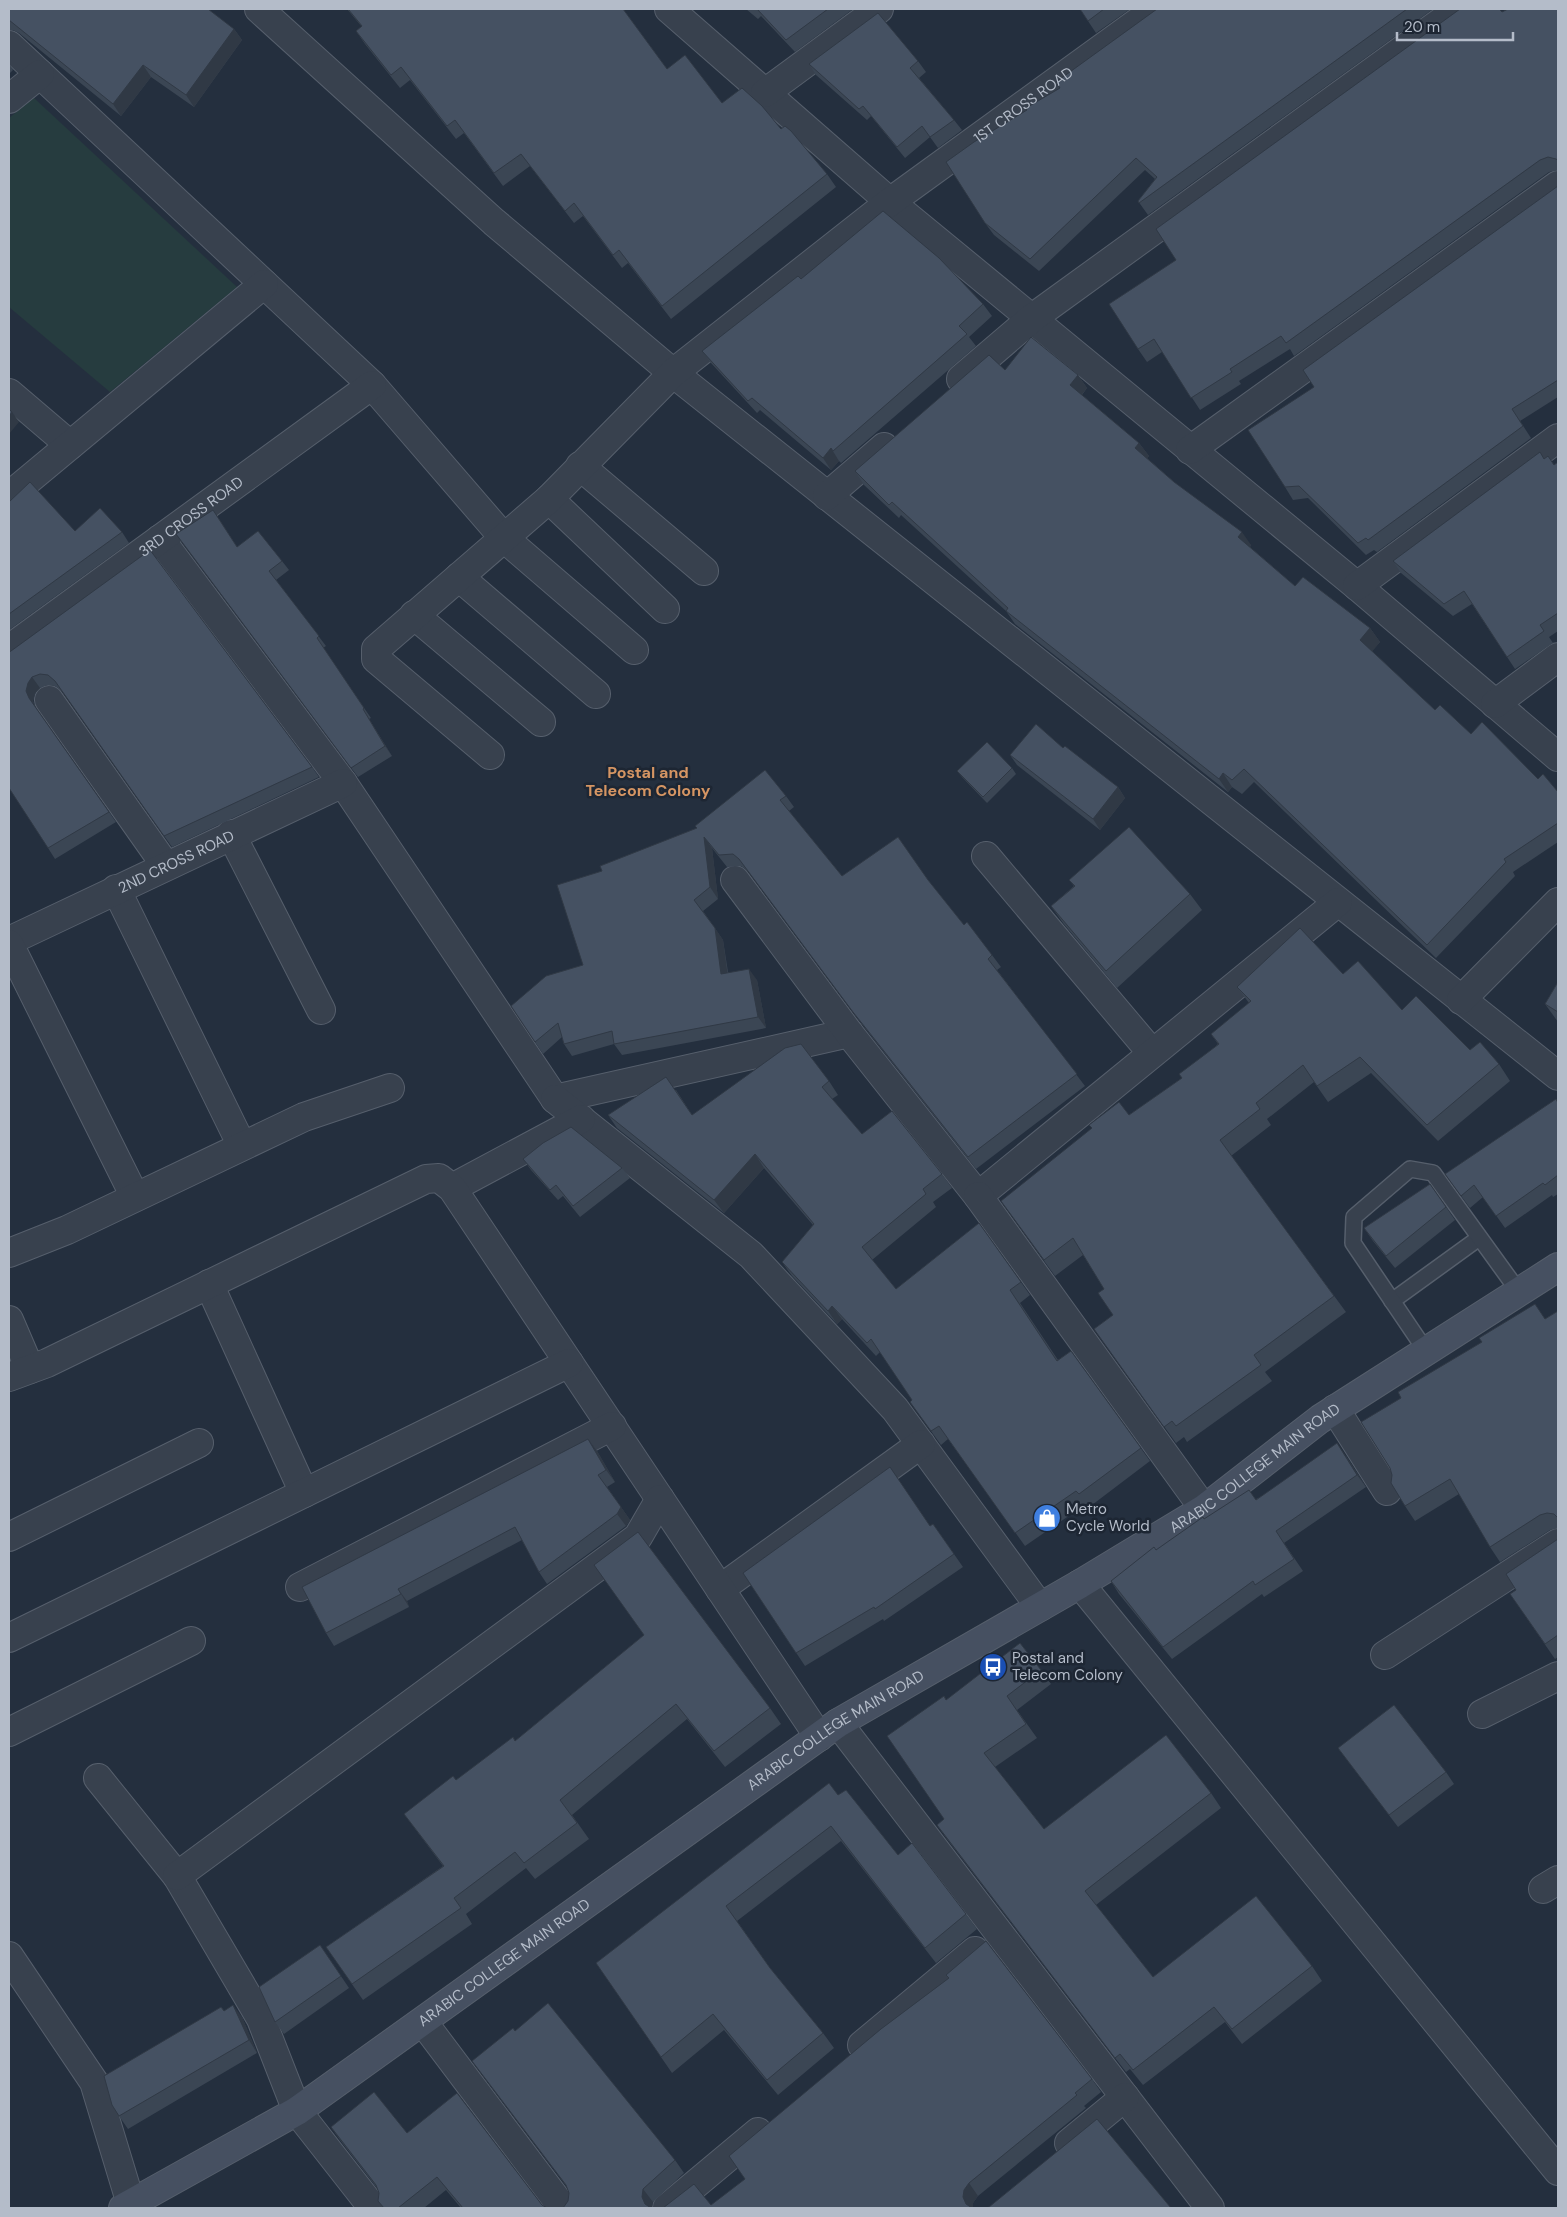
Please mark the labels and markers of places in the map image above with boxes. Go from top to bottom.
place label: Metro Cycle World [1066,1499,1150,1536]
shop icon: Metro Cycle World [1032,1503,1062,1533]
place label: Postal and Telecom Colony [1012,1648,1124,1685]
bus stop icon: Postal and Telecom Colony [978,1652,1008,1682]

